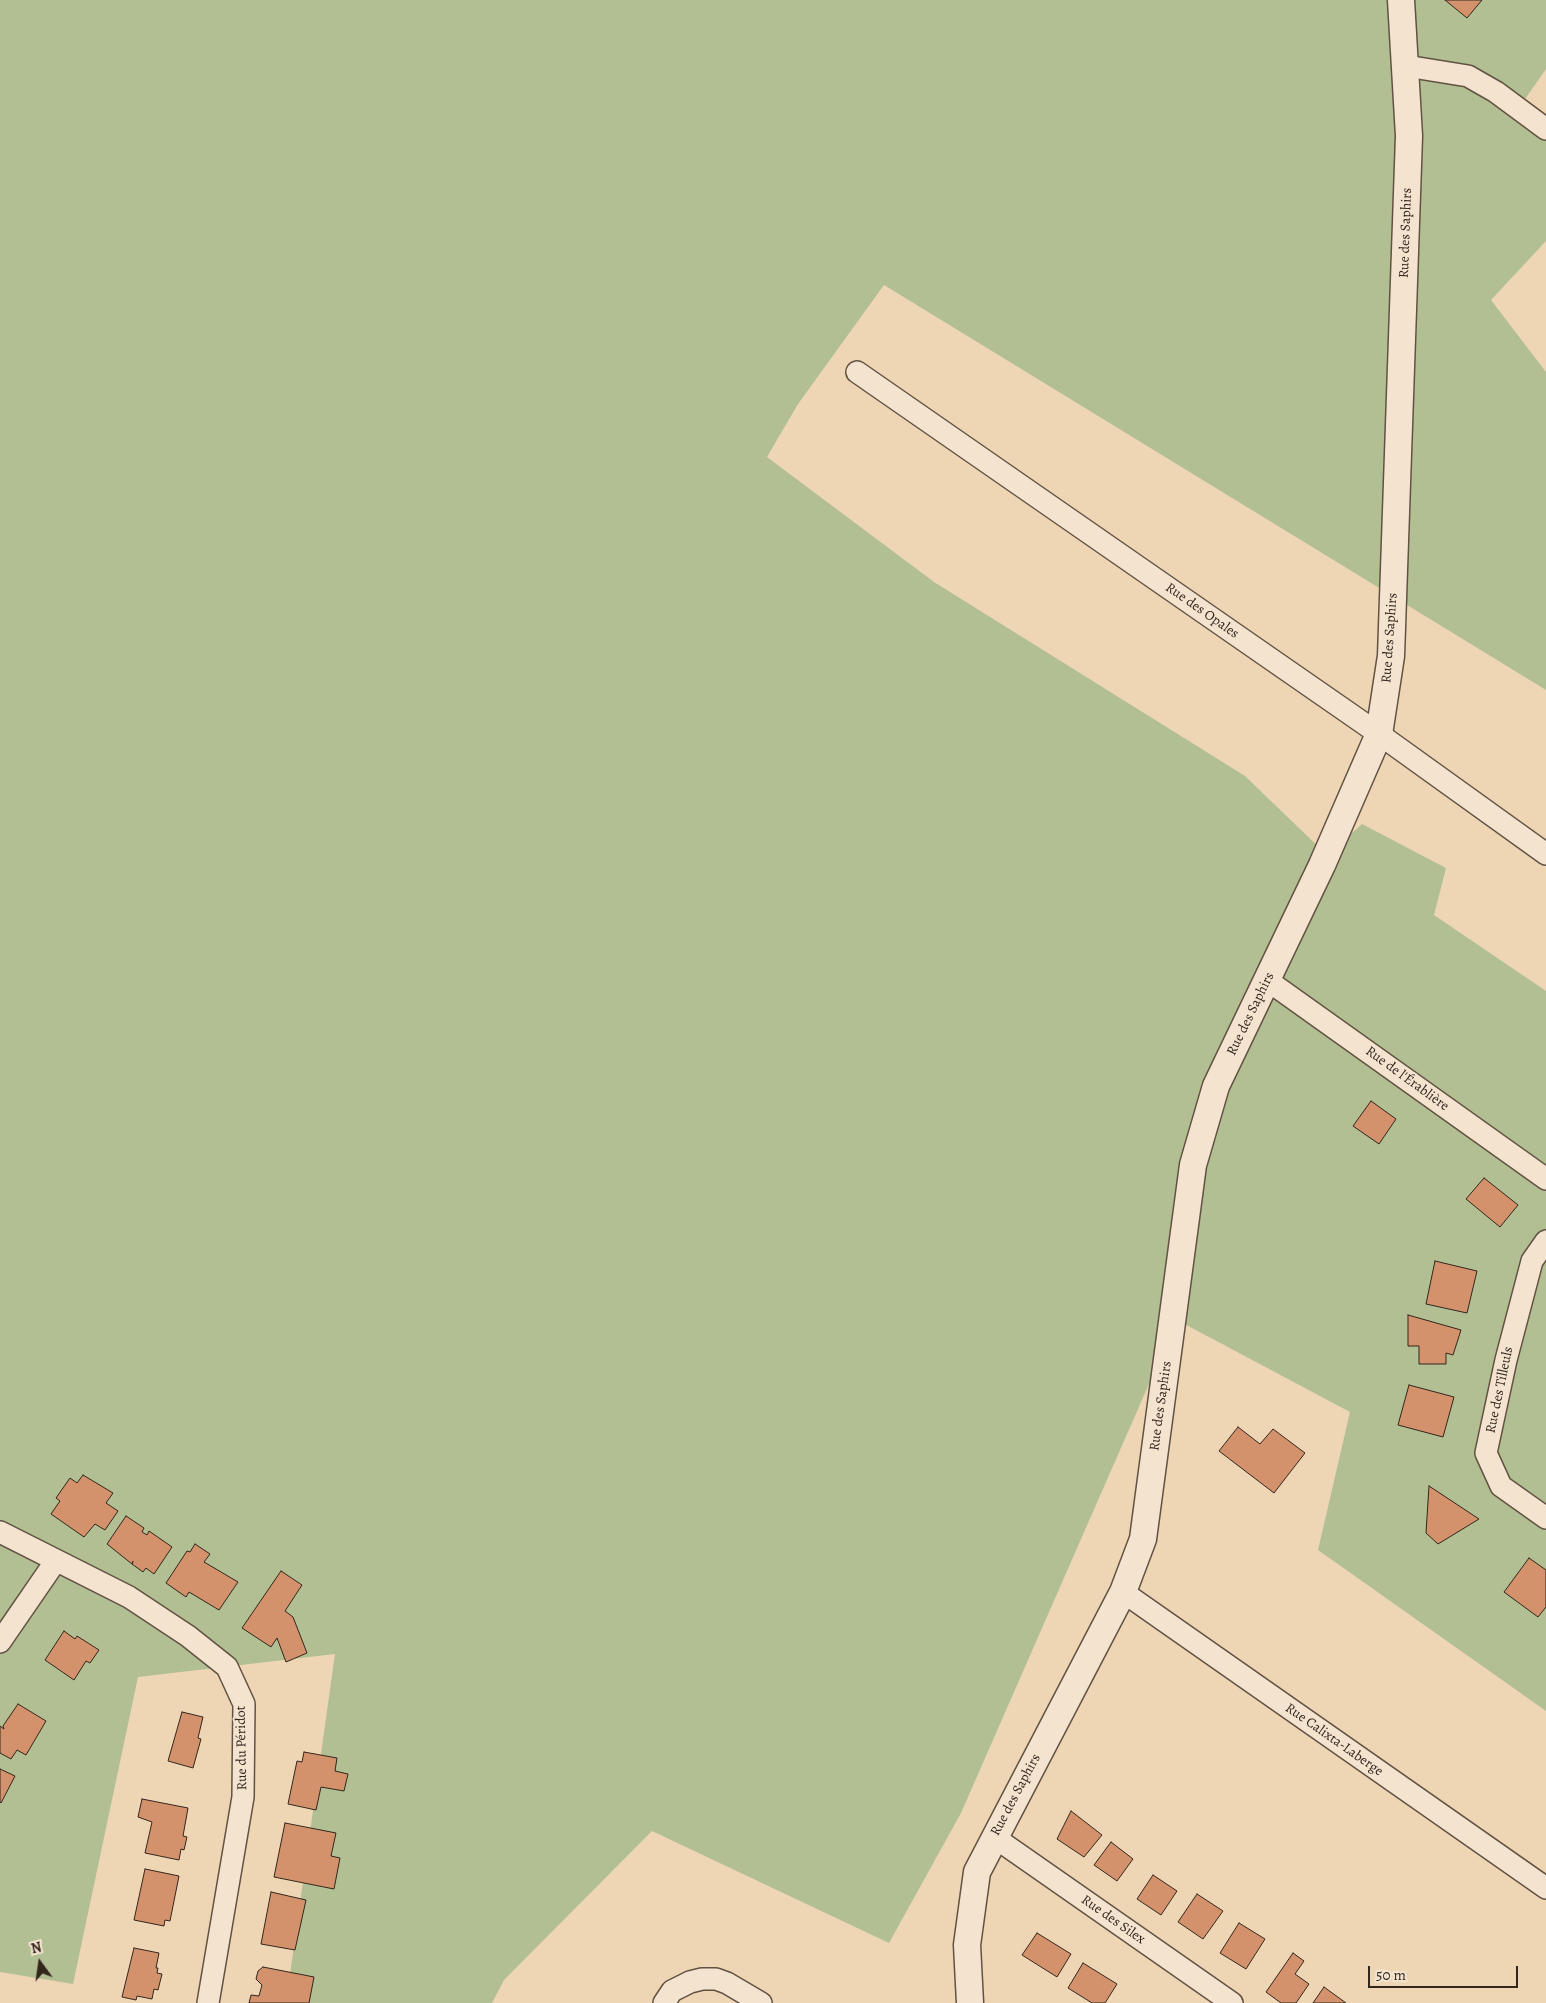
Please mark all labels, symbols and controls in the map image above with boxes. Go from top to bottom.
street label: Rue des Saphirs [1396,188,1416,278]
street label: Rue des Opales [1162,579,1242,643]
street label: Rue des Saphirs [1378,592,1402,684]
street label: Rue des Saphirs [1224,970,1278,1058]
street label: Rue de l'Érablière [1362,1043,1452,1115]
street label: Rue des Tilleuls [1483,1345,1517,1435]
street label: Rue des Saphirs [1146,1360,1176,1452]
street label: Rue Calixta-Laberge [1282,1700,1386,1780]
street label: Rue du Péridot [233,1706,251,1790]
street label: Rue des Saphirs [987,1751,1045,1839]
street label: Rue des Silex [1078,1892,1148,1948]
north arrow [15,1938,65,1988]
text: N [29,1938,43,1958]
scale bar [1371,1956,1521,1988]
text: 50 m [1376,1965,1406,1985]

